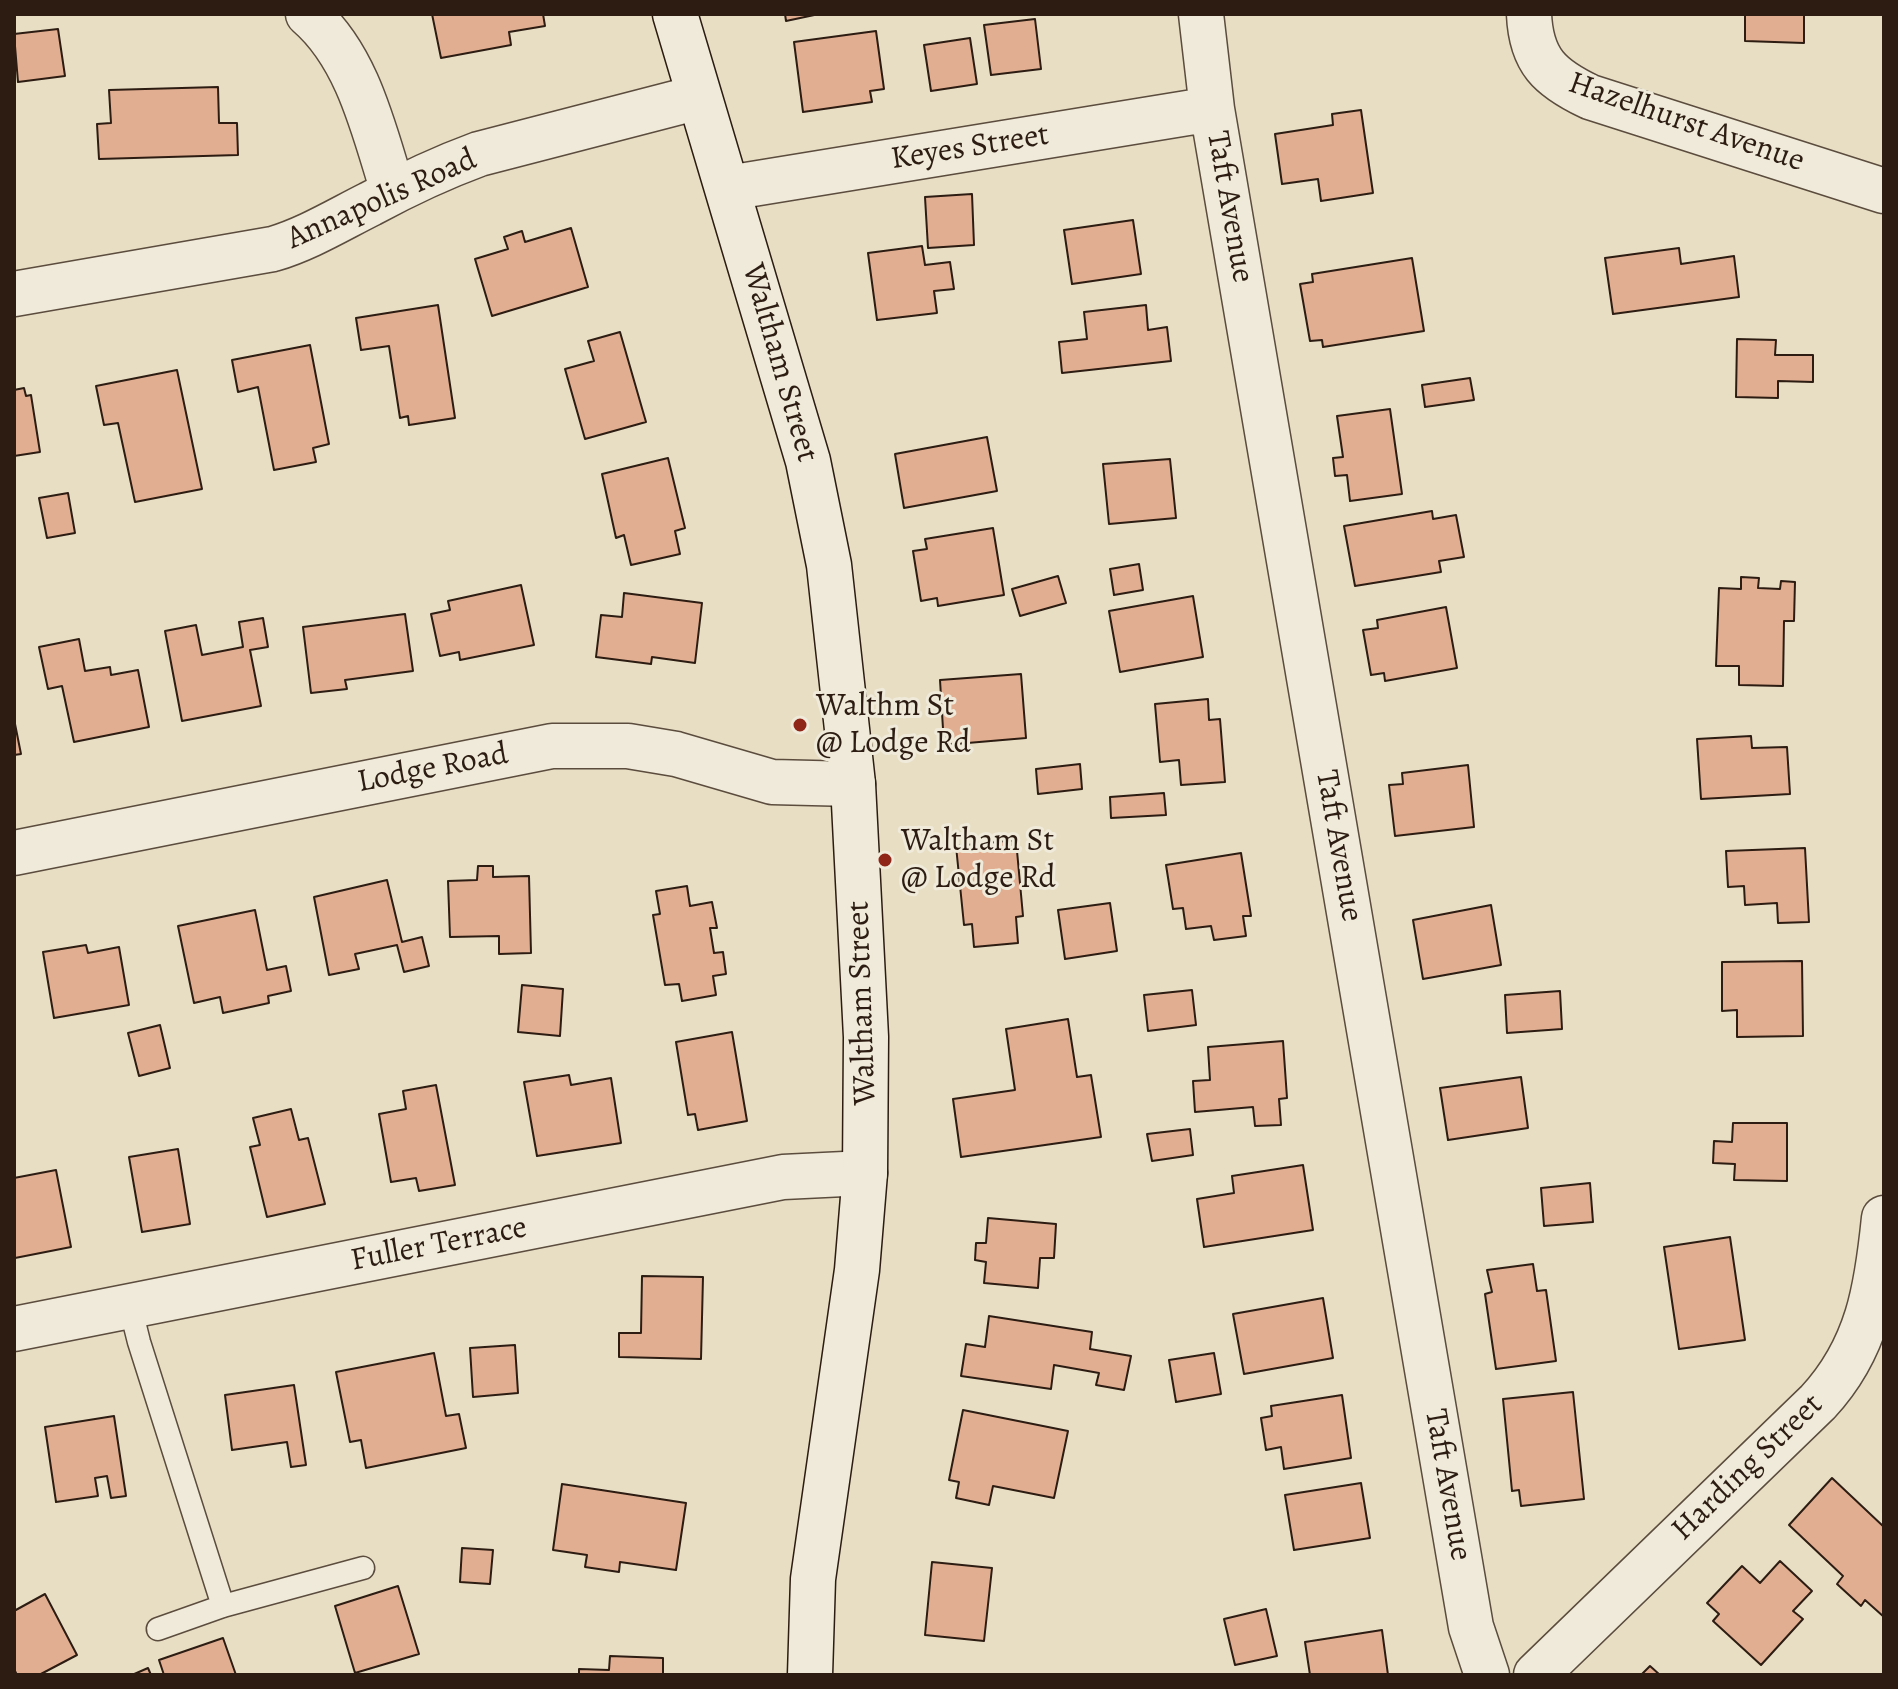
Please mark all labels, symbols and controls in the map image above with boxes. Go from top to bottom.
street label: Hazelhurst Avenue [1563,65,1809,181]
street label: Keyes Street [888,117,1052,179]
street label: Taft Avenue [1197,128,1261,286]
street label: Annapolis Road [281,141,483,259]
street label: Waltham Street [732,260,826,466]
place label: Walthm St @ Lodge Rd [816,688,971,763]
marker: Walthm St @ Lodge Rd [791,716,809,734]
street label: Lodge Road [354,736,512,802]
street label: Taft Avenue [1306,767,1370,925]
place label: Waltham St @ Lodge Rd [901,823,1056,898]
marker: Waltham St @ Lodge Rd [876,851,894,869]
street label: Waltham Street [840,900,886,1106]
street label: Fuller Terrace [348,1209,530,1281]
street label: Harding Street [1664,1386,1832,1550]
street label: Taft Avenue [1415,1406,1479,1564]

